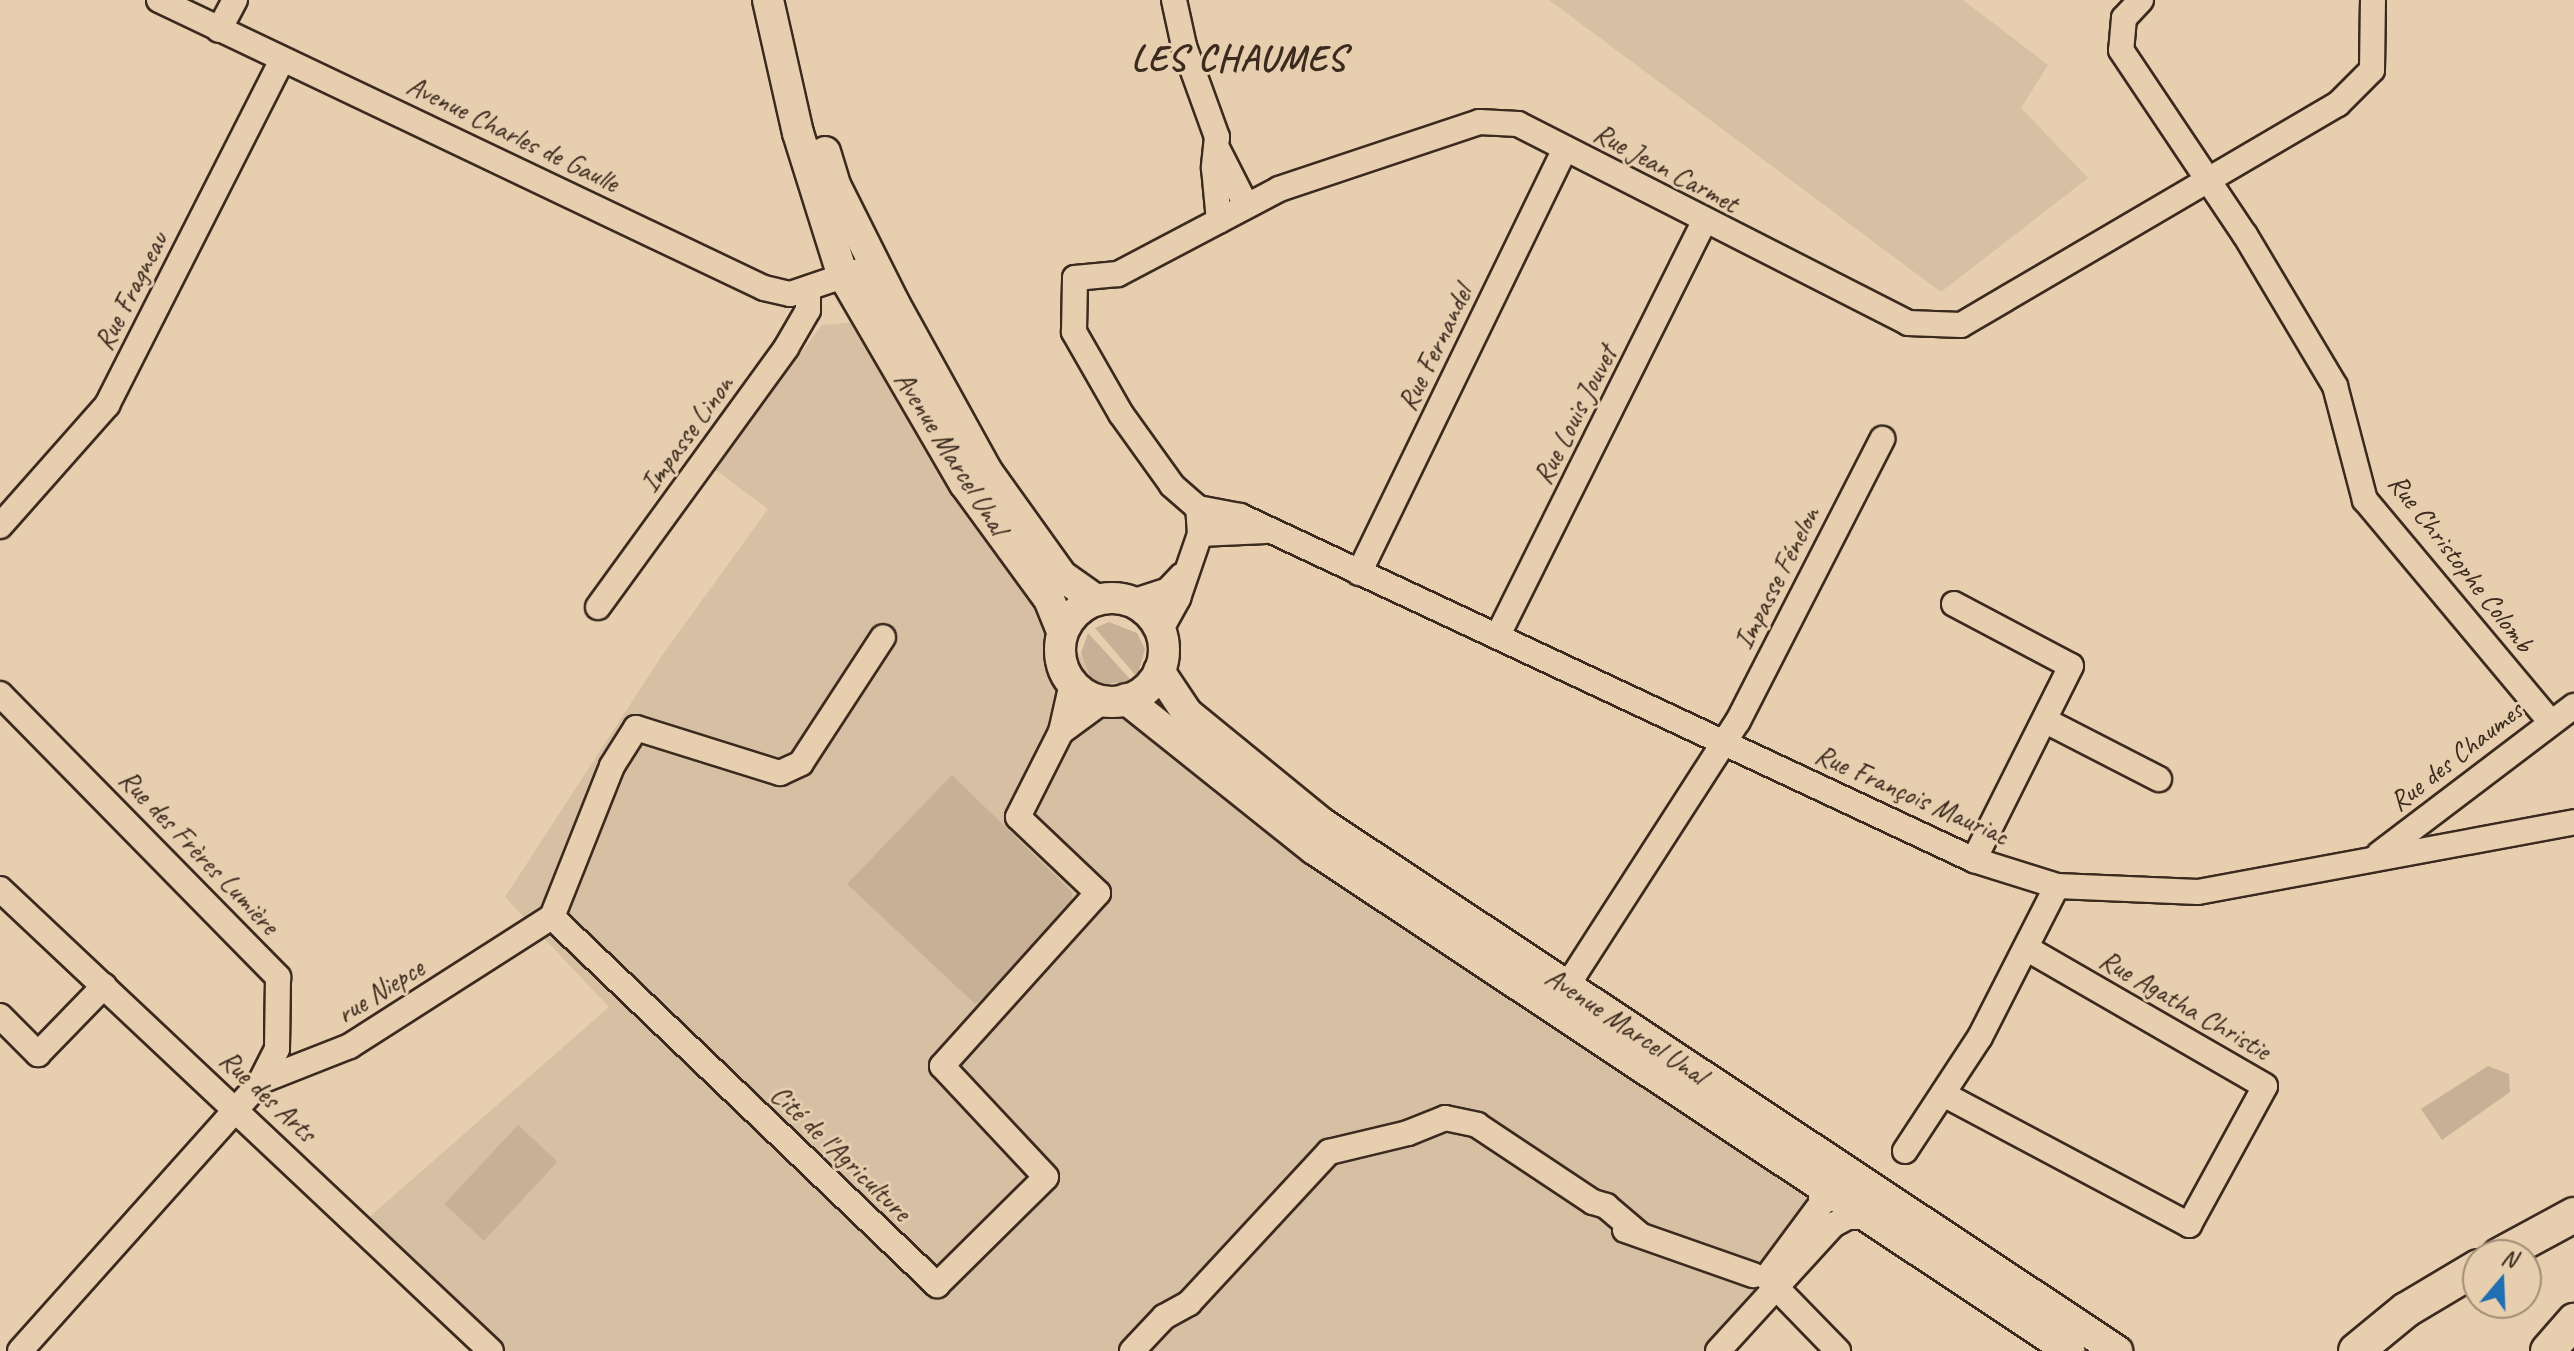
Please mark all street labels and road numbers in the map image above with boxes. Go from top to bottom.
street label: Avenue Charles de Gaulle [402,68,624,200]
street label: Rue Jean Carmet [1588,116,1744,220]
street label: Rue Fragneau [87,226,175,356]
street label: Rue Fernandel [1391,281,1479,415]
street label: Rue Louis Jouvet [1526,340,1624,490]
street label: Avenue Marcel Unal [887,365,1015,541]
street label: Impasse Linon [633,369,741,499]
street label: Rue Christophe Colomb [2381,467,2541,659]
street label: Impasse Fénelon [1727,501,1827,655]
street label: Rue des Chaumes [2382,693,2530,819]
street label: Rue François Mauriac [1810,737,2014,853]
street label: Rue des Frères Lumière [112,763,286,941]
street label: Rue Agatha Christie [2094,943,2276,1067]
street label: rue Niepce [330,951,430,1031]
street label: Avenue Marcel Unal [1539,960,1713,1092]
street label: Rue des Arts [213,1043,323,1149]
street label: Cité de l'Agriculture [764,1078,918,1228]

